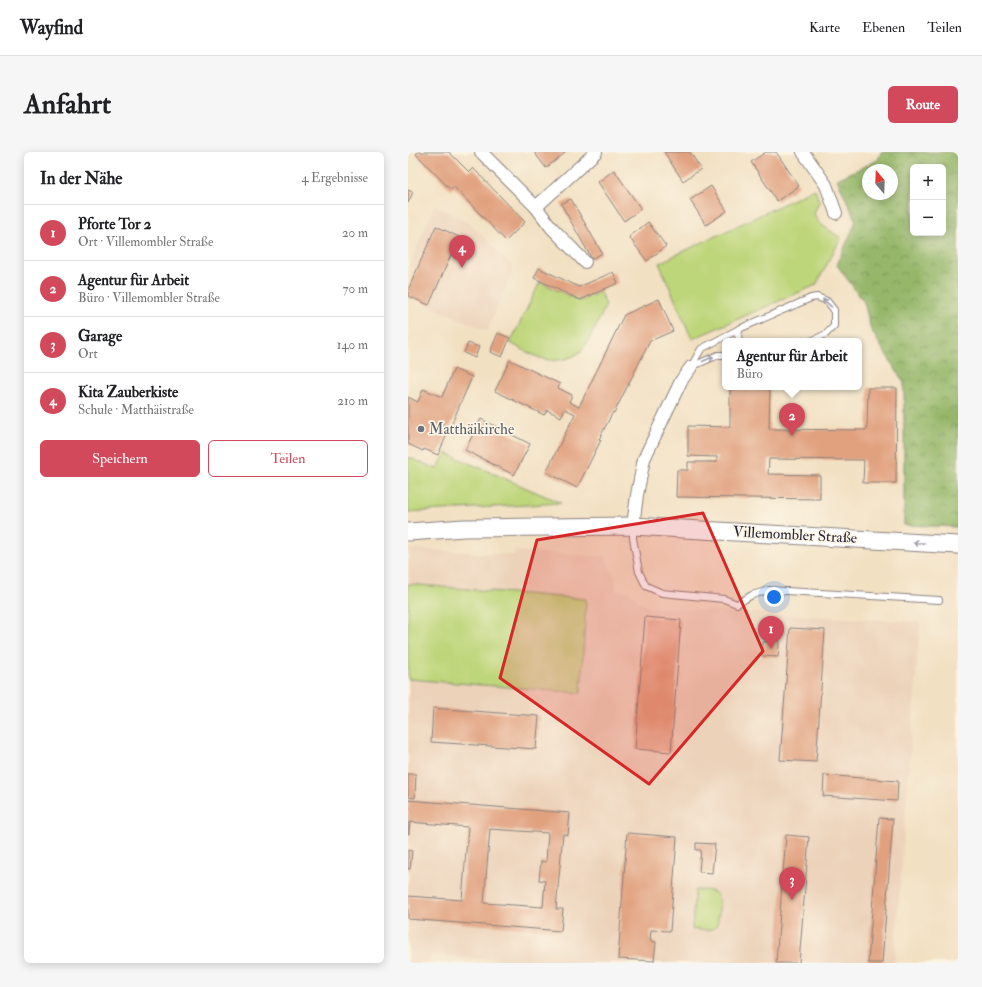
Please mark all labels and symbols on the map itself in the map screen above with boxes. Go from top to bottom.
north arrow [862,164,898,200]
pin: 4 [449,235,475,268]
one-way arrow [822,299,832,308]
one-way arrow [701,355,713,362]
pin: 2 [779,403,805,436]
place label: Matthäikirche [429,420,514,439]
marker: Matthäikirche [416,424,426,434]
street label: Villemombler Straße [732,522,858,548]
one-way arrow [913,539,926,546]
your location [764,587,784,607]
pin: 1 [758,616,784,649]
pin: 3 [779,867,805,900]

